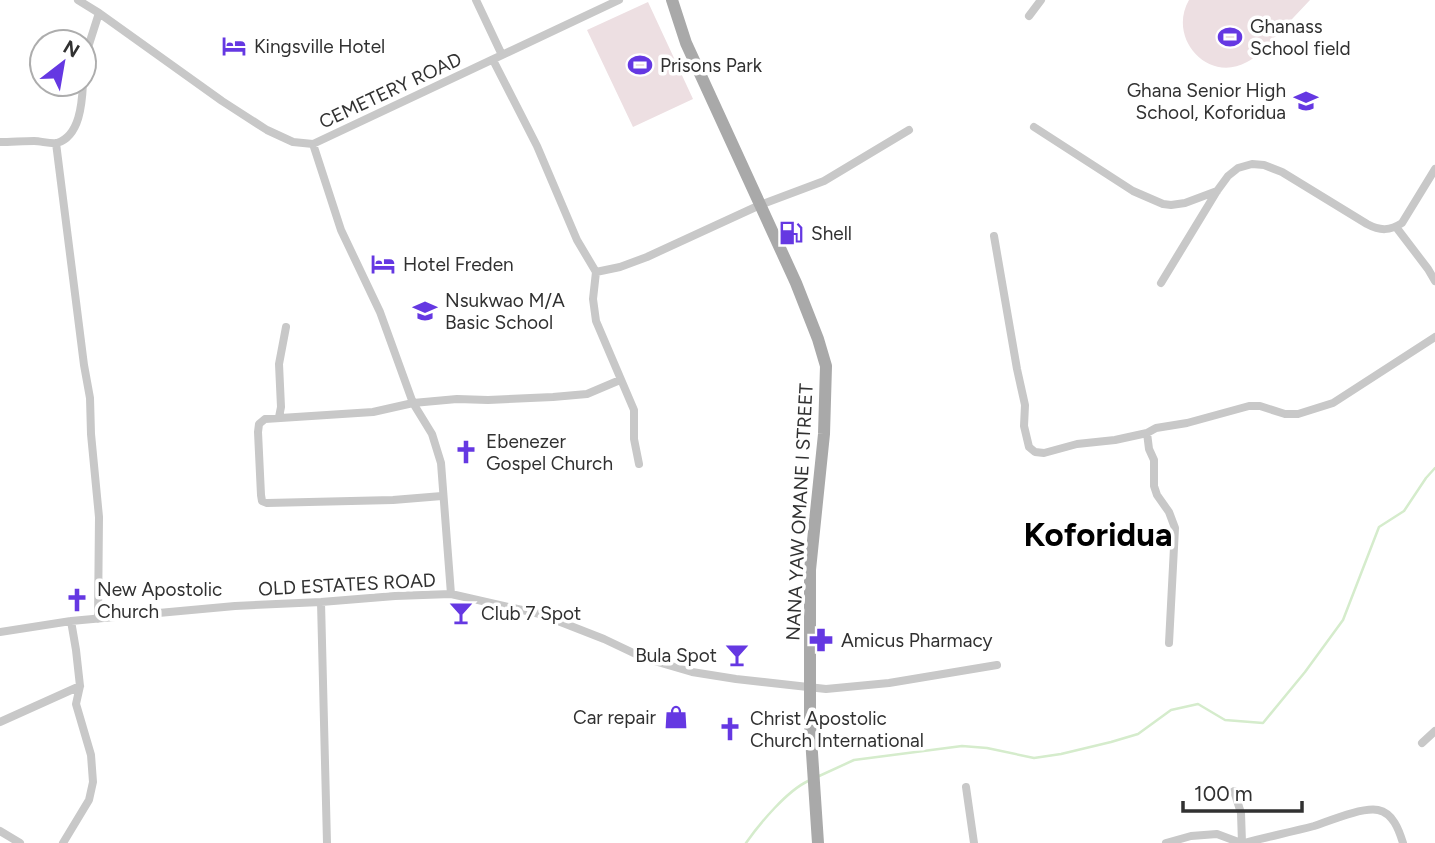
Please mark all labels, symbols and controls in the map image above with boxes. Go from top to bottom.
place label: Ghanass School field [1250,15,1351,60]
sports icon: Ghanass School field [1216,23,1244,51]
north arrow [28,28,98,98]
hotel icon: Kingsville Hotel [220,32,248,60]
text: N [59,35,84,62]
place label: Kingsville Hotel [254,35,385,58]
street label: CEMETERY ROAD [315,47,465,134]
sports icon: Prisons Park [626,51,654,79]
place label: Prisons Park [660,54,763,77]
place label: Ghana Senior High School, Koforidua [1127,79,1286,124]
school or university icon: Ghana Senior High School, Koforidua [1292,87,1320,115]
fuel station icon: Shell [777,219,805,247]
place label: Shell [811,222,852,245]
hotel icon: Hotel Freden [369,250,397,278]
place label: Hotel Freden [403,253,514,276]
place label: Nsukwao M/A Basic School [445,289,565,334]
school or university icon: Nsukwao M/A Basic School [411,297,439,325]
street label: NANA YAW OMANE I STREET [781,382,818,641]
place label: Ebenezer Gospel Church [486,430,613,475]
church icon: Ebenezer Gospel Church [452,438,480,466]
district label: Koforidua [1023,515,1173,554]
street label: OLD ESTATES ROAD [258,568,436,601]
place label: New Apostolic Church [97,578,222,623]
church icon: New Apostolic Church [63,586,91,614]
bar icon: Club 7 Spot [447,599,475,627]
place label: Club 7 Spot [481,602,581,625]
pharmacy icon: Amicus Pharmacy [807,626,835,654]
place label: Amicus Pharmacy [841,629,992,652]
bar icon: Bula Spot [723,641,751,669]
place label: Bula Spot [635,644,717,667]
shop icon: Car repair [662,703,690,731]
place label: Car repair [573,706,657,729]
place label: Christ Apostolic Church International [750,707,924,752]
church icon: Christ Apostolic Church International [716,715,744,743]
scale bar [1183,770,1302,814]
text: 100 m [1194,781,1253,806]

